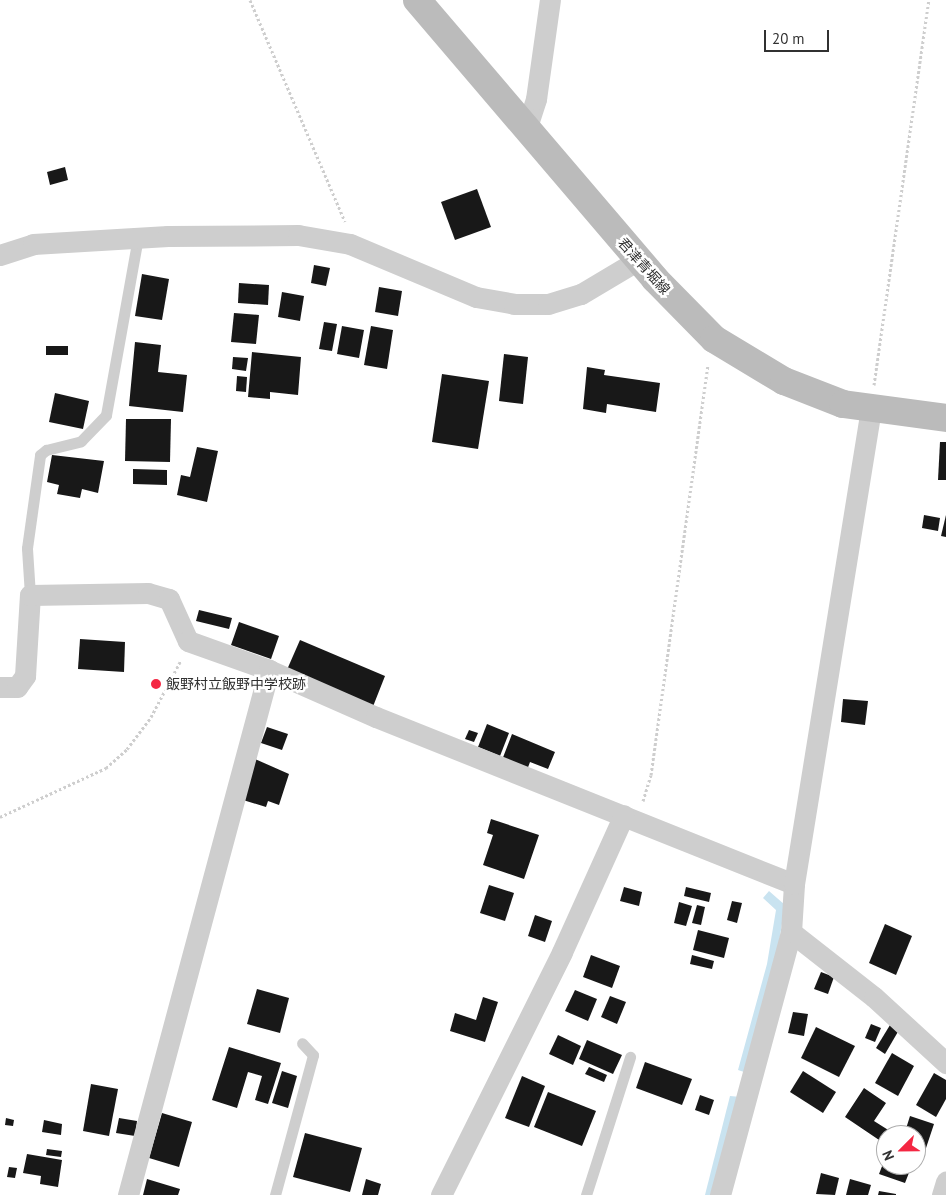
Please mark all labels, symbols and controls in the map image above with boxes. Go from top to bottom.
scale bar [766,20,831,52]
text: 20 m [772,29,805,48]
street label: 君津青堀線 [614,234,674,298]
place label: 飯野村立飯野中学校跡 [166,676,306,692]
marker: 飯野村立飯野中学校跡 [150,678,162,690]
north arrow [876,1125,926,1175]
text: N [878,1148,898,1163]

